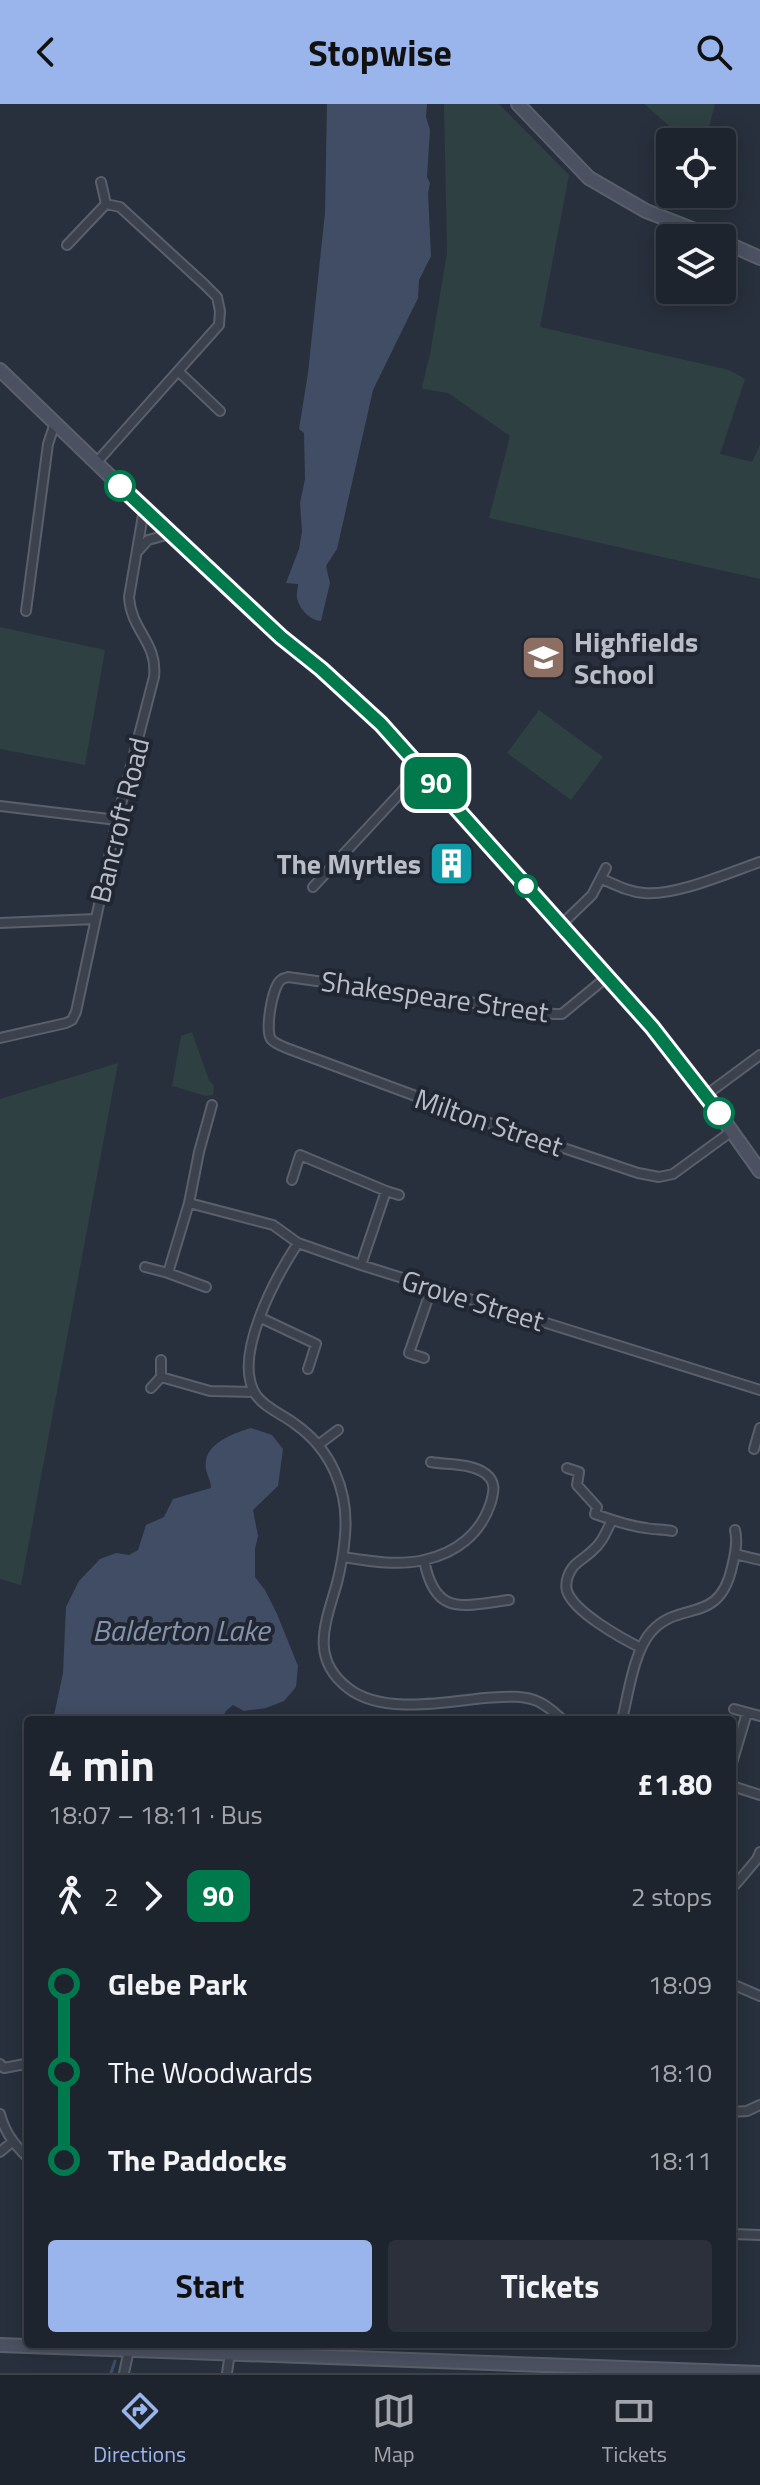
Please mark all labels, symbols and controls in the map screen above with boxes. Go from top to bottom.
text: Stopwise [308,25,452,80]
icon: back [24,30,68,74]
icon: search [692,30,736,74]
map controls [656,128,736,304]
button: locate [656,128,736,208]
button: layers [656,224,736,304]
unlabelled marker [105,471,135,501]
place label: Highfields School [574,620,698,695]
school or university icon: Highfields School [519,633,567,681]
street label: Bancroft Road [78,733,160,907]
line badge: 90 [400,757,472,809]
text: 90 [420,761,452,804]
building icon: The Myrtles [428,839,476,887]
place label: The Myrtles [277,842,421,885]
unlabelled marker [515,875,537,897]
street label: Shakespeare Street [318,959,552,1033]
street label: Milton Street [409,1077,569,1167]
unlabelled marker [704,1098,734,1128]
street label: Grove Street [396,1258,550,1342]
water label: Balderton Lake [92,1607,272,1653]
text: 4 min [48,1731,155,1798]
text: £1.80 [637,1761,712,1807]
text: 18:07 – 18:11 · Bus [48,1795,263,1834]
icon: walk [48,1874,92,1918]
icon: forward [131,1874,175,1918]
text: 90 [203,1874,234,1917]
text: 2 [104,1877,119,1916]
text: 2 stops [631,1877,712,1916]
text: Glebe Park [108,1961,247,2007]
text: 18:09 [648,1965,712,2004]
text: The Woodwards [108,2049,313,2095]
text: 18:10 [648,2053,712,2092]
text: The Paddocks [108,2137,287,2183]
text: 18:11 [648,2141,712,2180]
button: Start [48,2240,372,2332]
button: Tickets [388,2240,712,2332]
tab: Directions [93,2389,186,2471]
tab: Map [372,2389,416,2471]
tab: Tickets [602,2389,667,2471]

